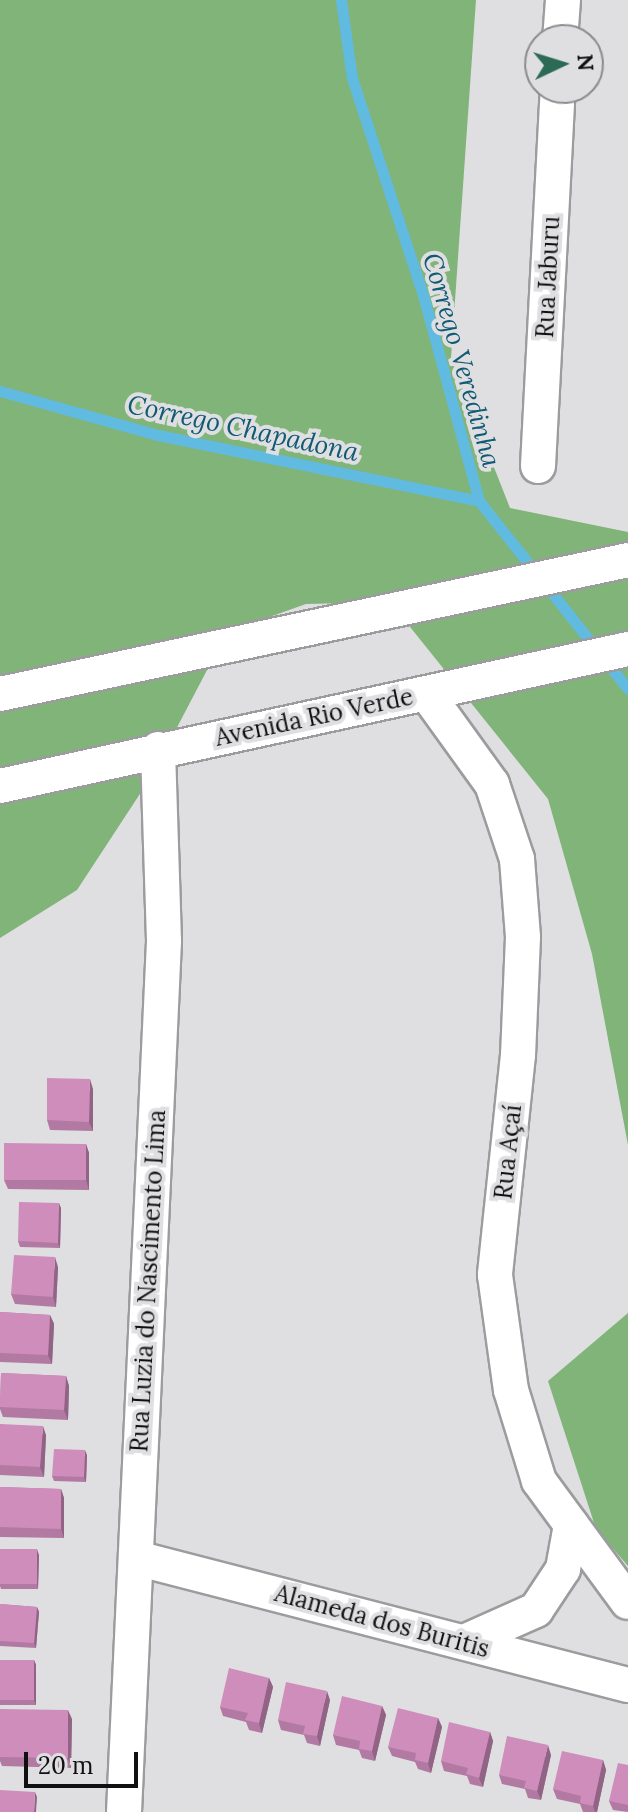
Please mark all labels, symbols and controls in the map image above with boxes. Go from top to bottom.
north arrow [524,24,604,104]
text: N [571,53,601,72]
street label: Rua Jaburu [530,215,566,339]
water label: Corrego Veredinha [417,249,507,471]
water label: Corrego Chapadona [125,388,361,468]
street label: Avenida Rio Verde [213,682,415,752]
street label: Rua Açaí [489,1103,527,1201]
street label: Rua Luzia do Nascimento Lima [125,1109,171,1453]
street label: Alameda dos Buritis [272,1579,492,1663]
scale bar [28,1736,142,1786]
text: 20 m [38,1750,94,1781]

